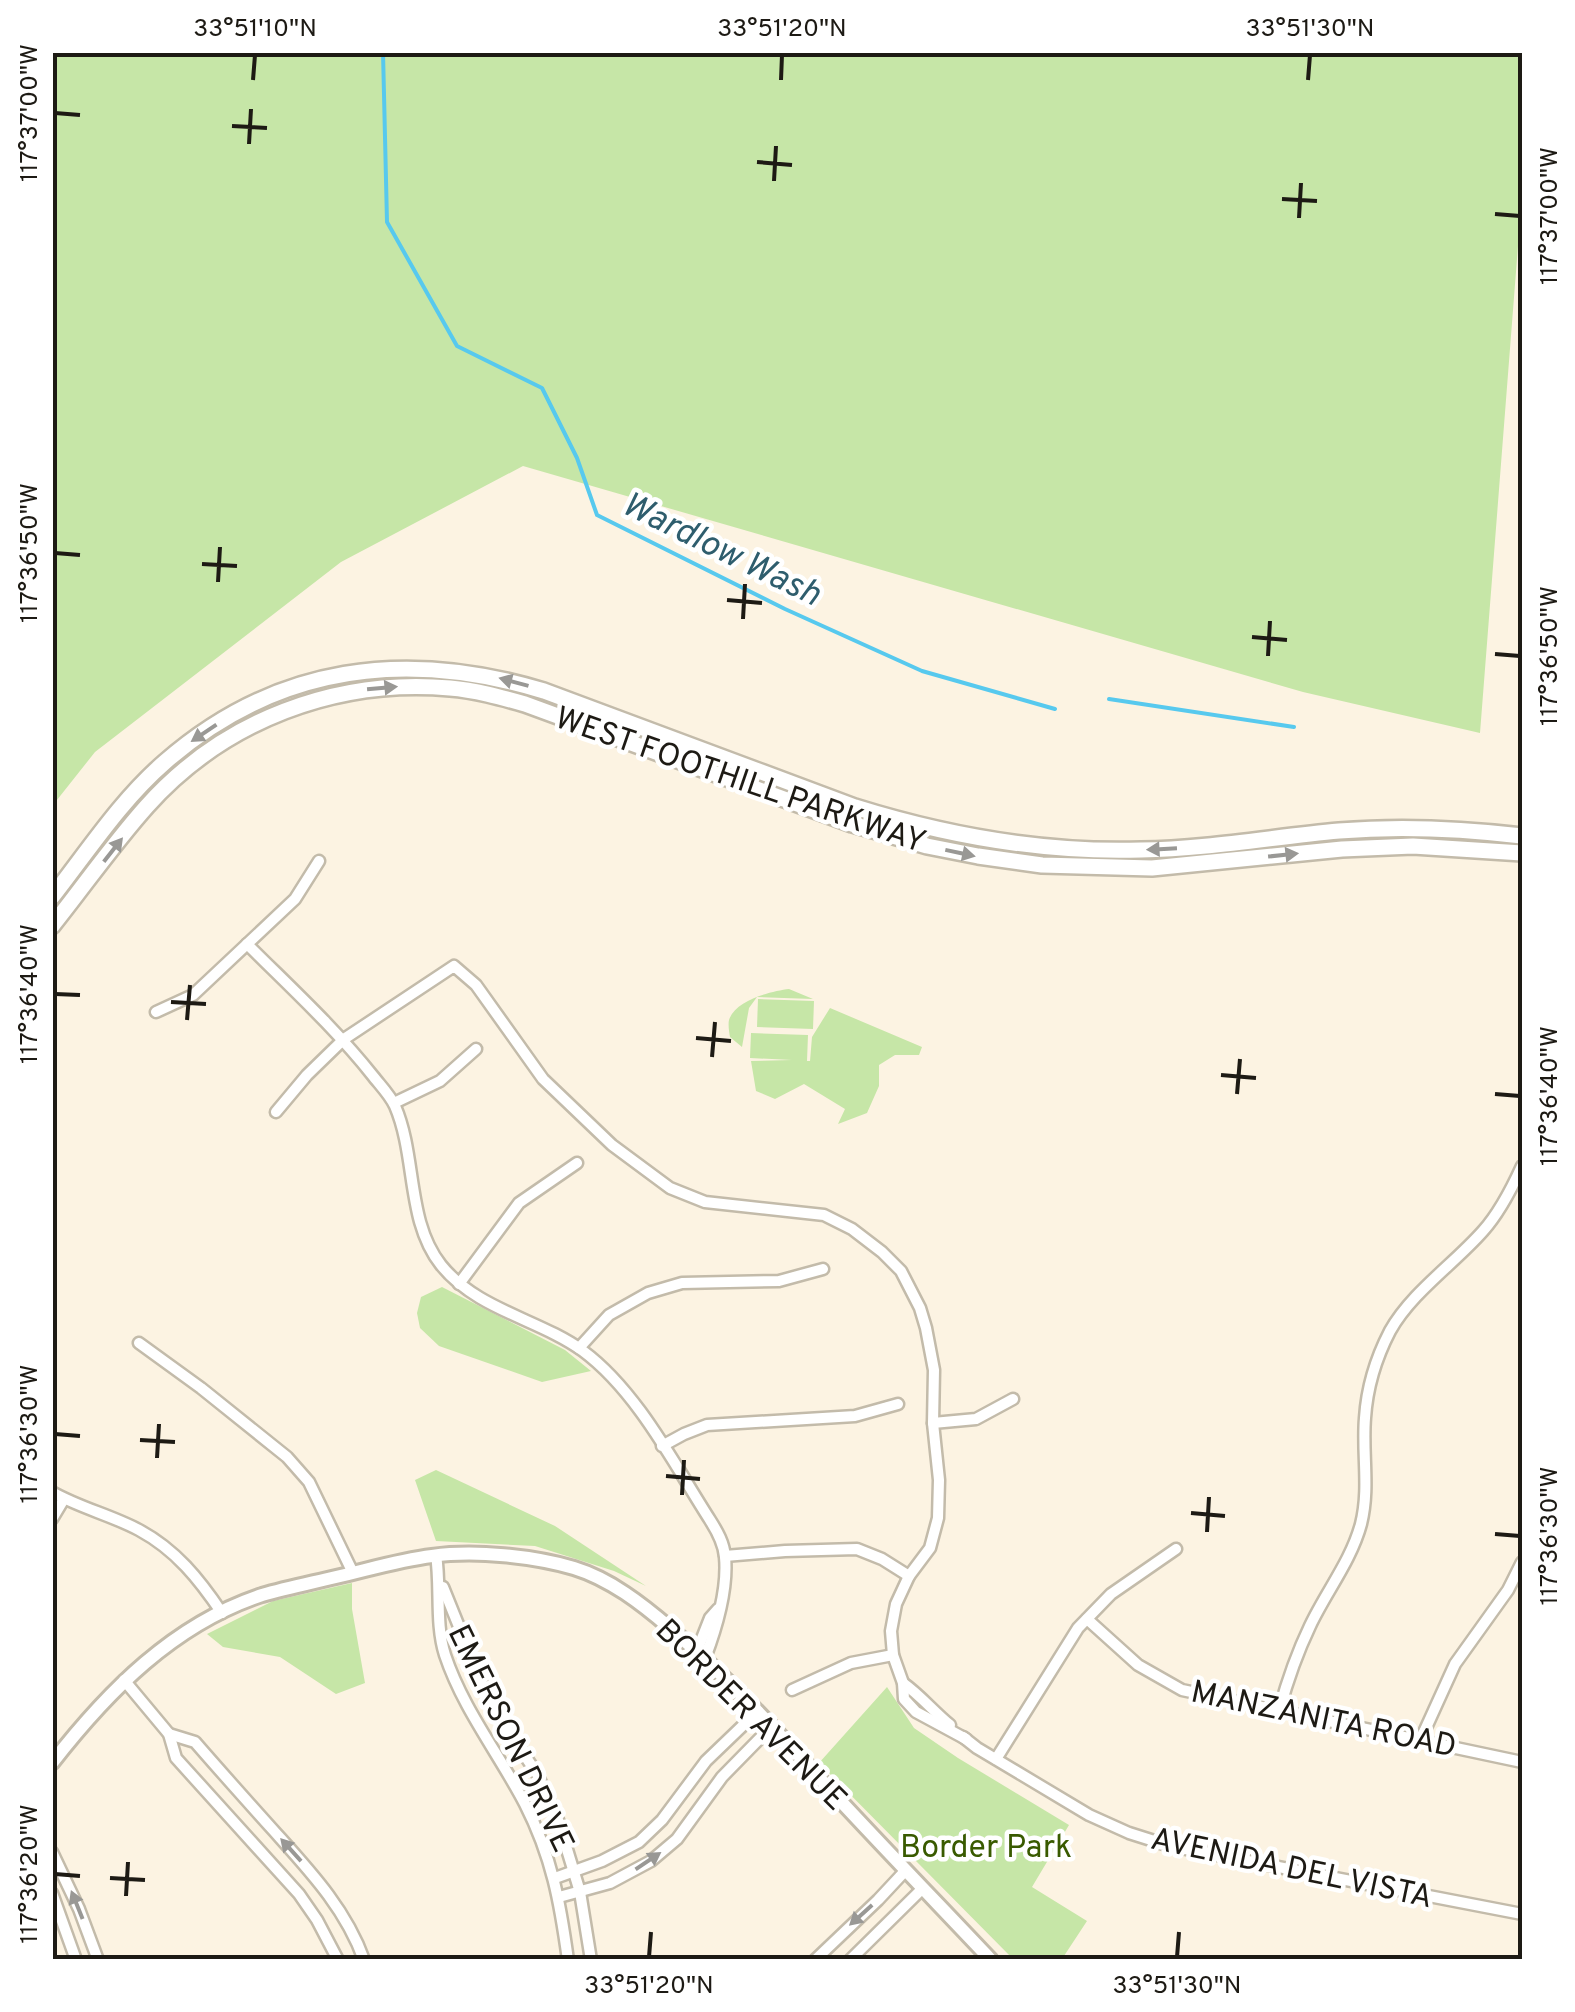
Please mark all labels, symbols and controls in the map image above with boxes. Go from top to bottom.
text: 33°51'10"N [193,14,317,46]
text: 33°51'20"N [717,14,847,46]
text: 33°51'30"N [1245,14,1375,46]
text: 117°37'00"W [15,44,47,182]
text: 117°37'00"W [1535,147,1567,285]
text: 117°36'50"W [15,483,47,623]
water label: Wardlow Wash [614,484,827,618]
text: 117°36'50"W [1535,586,1567,726]
one-way arrow [498,674,529,690]
one-way arrow [367,680,399,696]
street label: WEST FOOTHILL PARKWAY [549,700,931,864]
one-way arrow [190,724,217,742]
one-way arrow [102,837,123,862]
one-way arrow [1145,842,1177,858]
one-way arrow [945,845,976,861]
one-way arrow [1268,846,1300,862]
text: 117°36'40"W [15,924,47,1064]
text: 117°36'40"W [1535,1026,1567,1166]
text: 117°36'30"W [15,1364,47,1504]
text: 117°36'30"W [1535,1466,1567,1606]
street label: BORDER AVENUE [645,1612,854,1821]
street label: EMERSON DRIVE [437,1619,582,1860]
street label: MANZANITA ROAD [1187,1673,1460,1769]
text: 117°36'20"W [15,1804,47,1944]
street label: AVENIDA DEL VISTA [1147,1821,1436,1919]
park label: Border Park [900,1829,1072,1869]
one-way arrow [280,1838,302,1863]
one-way arrow [635,1852,662,1870]
one-way arrow [69,1890,85,1920]
one-way arrow [849,1904,874,1926]
text: 33°51'20"N [584,1971,714,2003]
text: 33°51'30"N [1112,1971,1242,2003]

